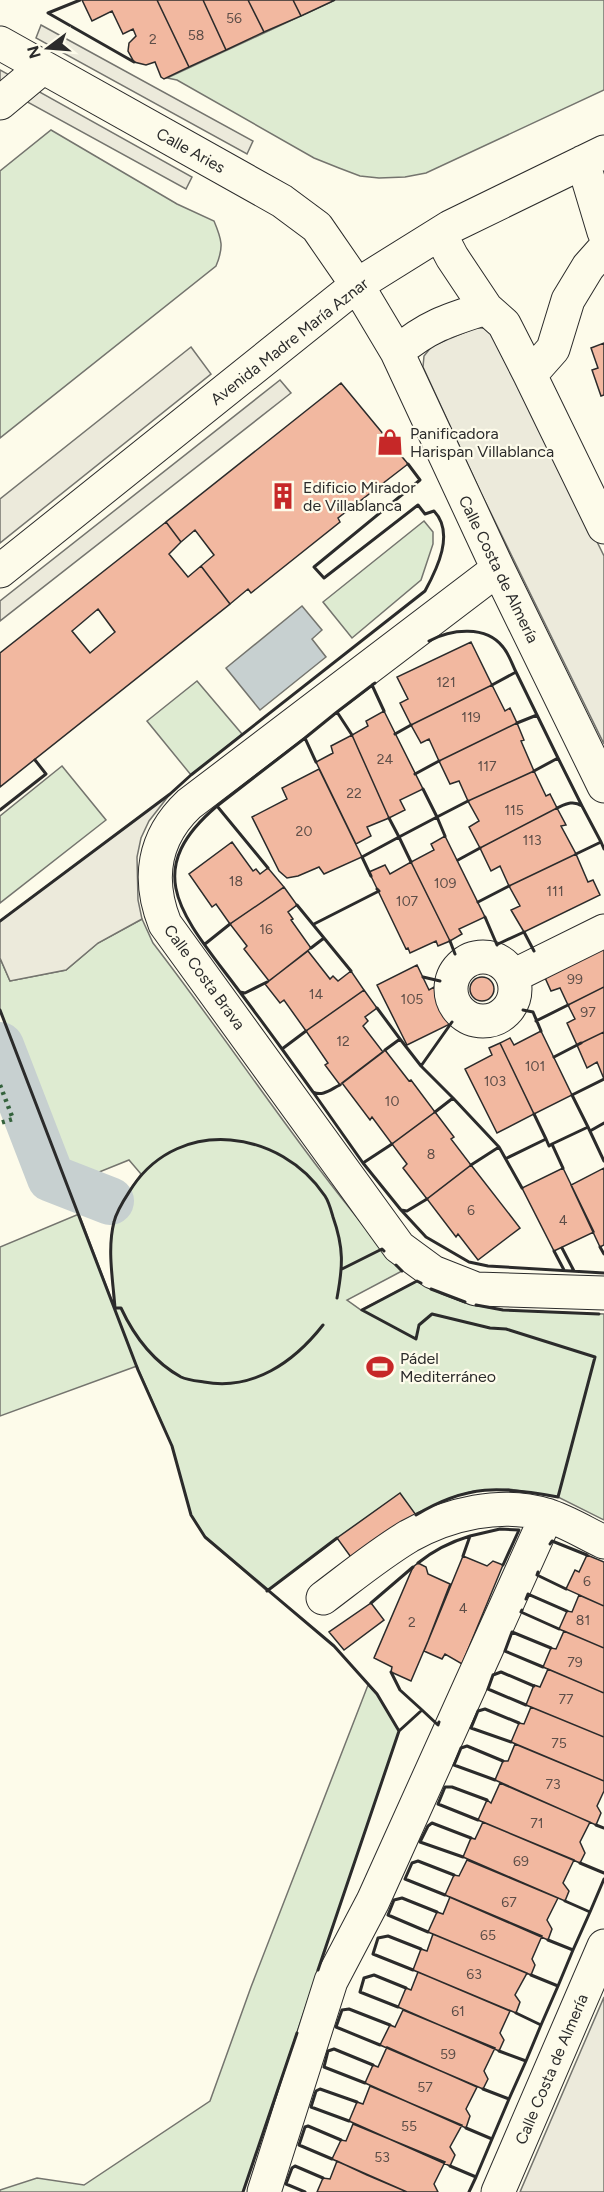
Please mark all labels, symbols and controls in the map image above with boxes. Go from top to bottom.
house number: 56 [226,10,242,27]
north arrow [18,18,78,78]
house number: 58 [188,27,204,44]
house number: 2 [149,31,157,48]
text: N [23,43,45,61]
street label: Calle Aries [153,124,228,177]
street label: Avenida Madre María Aznar [207,274,372,409]
place label: Panificadora Harispan Villablanca [410,424,554,461]
shop icon: Panificadora Harispan Villablanca [375,427,405,457]
place label: Edificio Mirador de Villablanca [303,478,416,515]
building icon: Edificio Mirador de Villablanca [268,481,298,511]
street label: Calle Costa de Almería [455,492,543,646]
house number: 121 [436,674,456,691]
house number: 119 [461,709,481,726]
house number: 24 [377,751,394,768]
house number: 117 [477,758,497,775]
house number: 22 [346,785,362,802]
house number: 115 [504,802,524,819]
house number: 20 [296,823,312,840]
house number: 113 [522,832,542,849]
house number: 18 [229,873,243,890]
house number: 109 [434,875,456,892]
house number: 111 [546,883,564,900]
house number: 107 [396,893,419,910]
street label: Calle Costa Brava [160,921,249,1034]
house number: 16 [259,921,273,938]
house number: 99 [567,971,583,988]
house number: 14 [309,986,324,1003]
house number: 105 [401,991,423,1008]
house number: 97 [580,1004,596,1021]
house number: 12 [336,1033,350,1050]
house number: 101 [525,1058,545,1075]
house number: 103 [484,1073,506,1090]
house number: 10 [385,1093,399,1110]
house number: 8 [427,1146,435,1163]
house number: 6 [467,1202,475,1219]
house number: 4 [559,1212,568,1229]
place label: Pádel Mediterráneo [400,1349,496,1386]
sports icon: Pádel Mediterráneo [365,1352,395,1382]
house number: 6 [583,1573,591,1590]
house number: 4 [459,1600,468,1617]
house number: 81 [576,1612,590,1629]
house number: 2 [408,1614,416,1631]
house number: 79 [567,1654,583,1671]
house number: 77 [558,1691,574,1708]
house number: 75 [551,1735,567,1752]
house number: 73 [545,1776,561,1793]
house number: 71 [530,1815,544,1832]
house number: 69 [513,1853,529,1870]
house number: 67 [501,1894,517,1911]
house number: 65 [480,1927,496,1944]
house number: 63 [466,1966,482,1983]
street label: Calle Costa de Almería [511,1991,592,2147]
house number: 61 [451,2003,465,2020]
house number: 59 [440,2046,456,2063]
house number: 57 [417,2079,433,2096]
house number: 55 [401,2118,417,2135]
house number: 53 [374,2149,390,2166]

